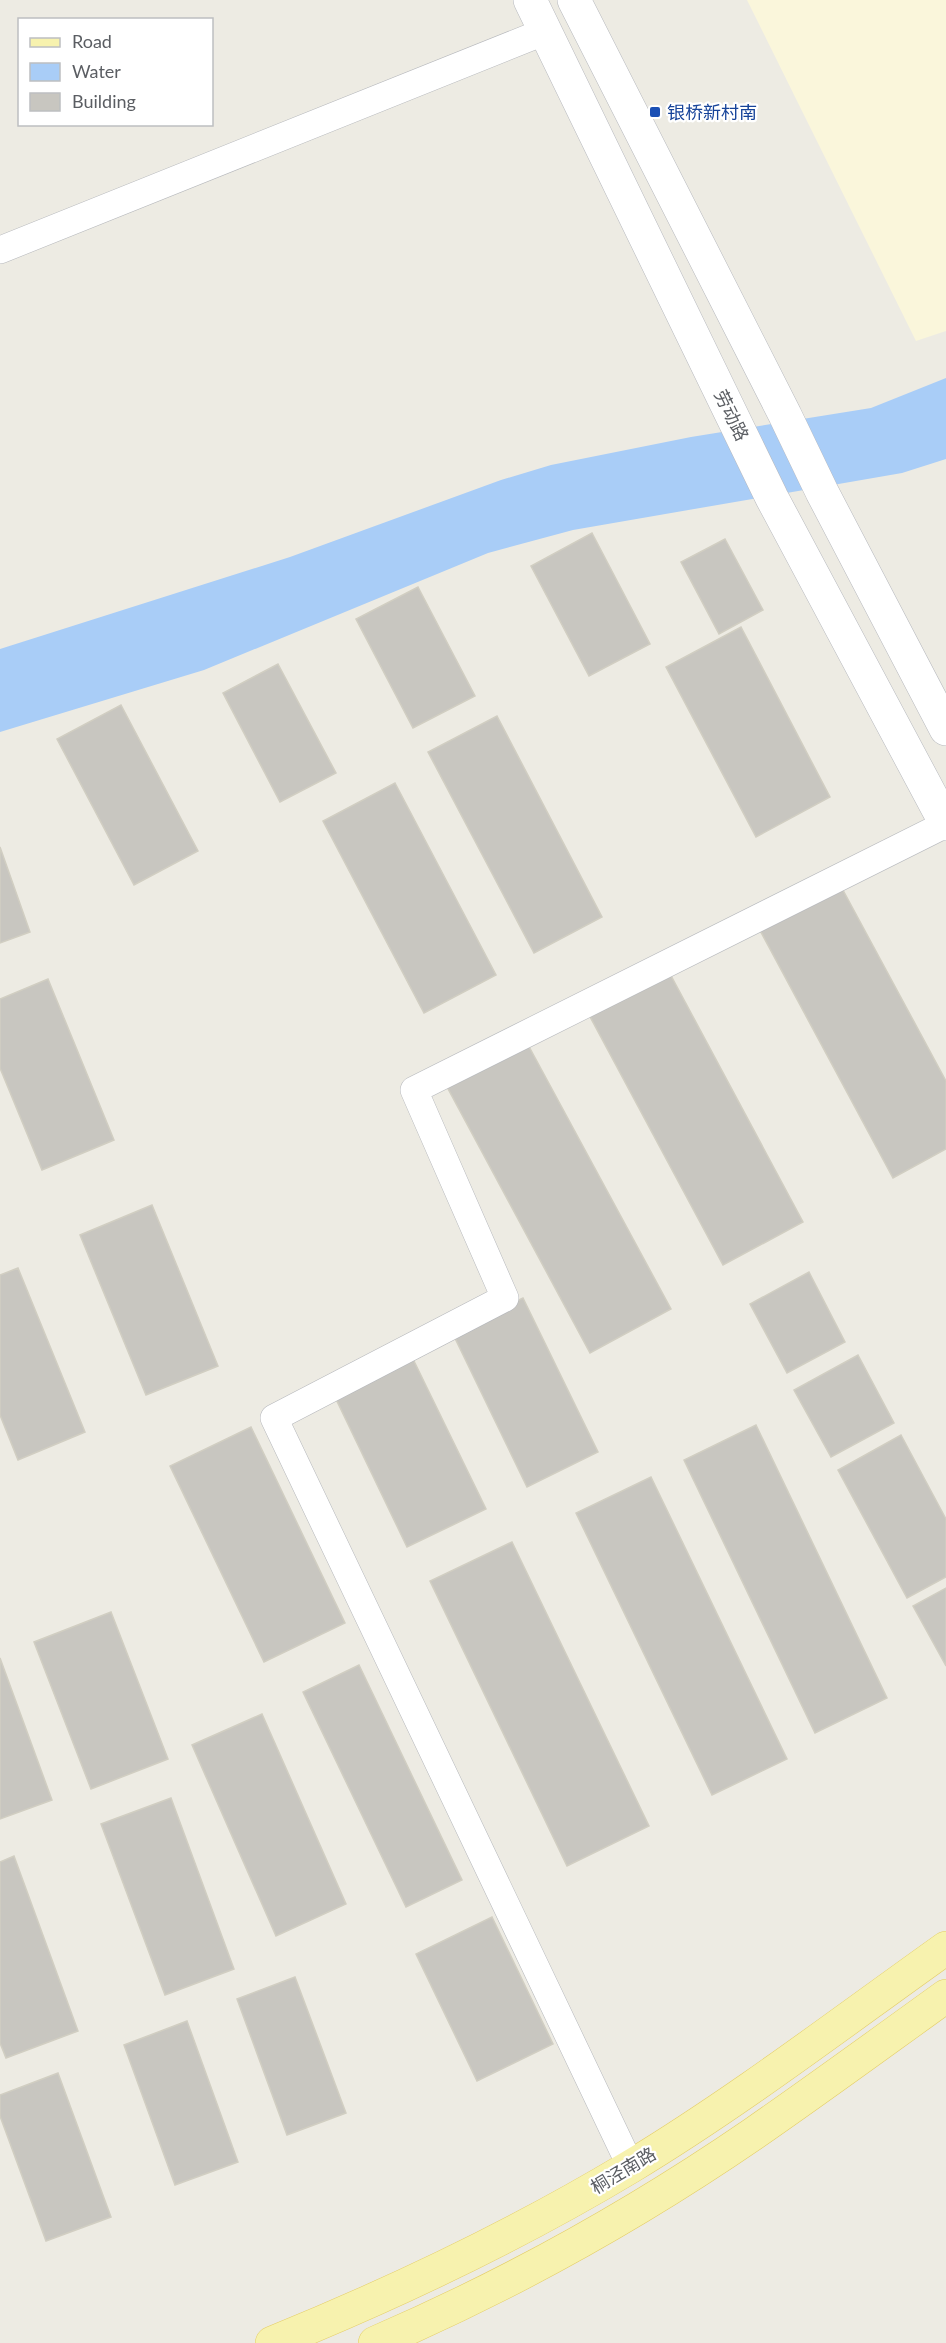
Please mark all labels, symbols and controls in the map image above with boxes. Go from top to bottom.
legend [18,18,213,126]
text: Road [72,30,112,52]
text: Water [72,60,121,82]
text: Building [72,90,136,112]
place label: 银桥新村南 [667,101,757,123]
marker: 银桥新村南 [648,105,662,119]
street label: 劳动路 [710,386,754,444]
street label: 桐泾南路 [586,2142,660,2198]

